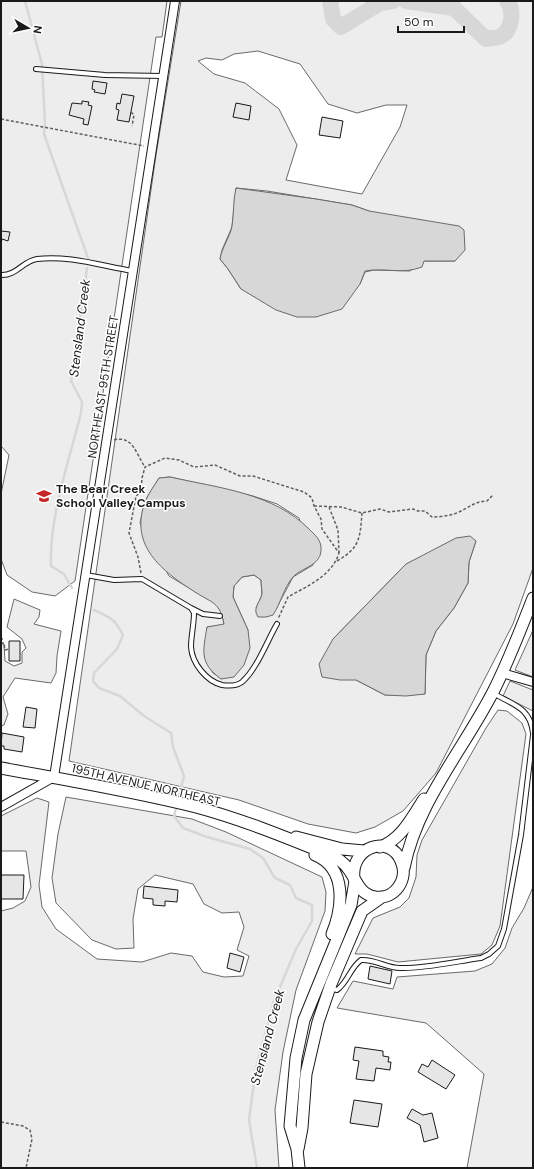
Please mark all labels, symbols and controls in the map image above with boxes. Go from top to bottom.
north arrow [8,8,48,48]
scale bar [398,8,464,34]
text: 50 m [404,14,433,30]
text: N [30,25,45,35]
water label: Stensland Creek [65,278,94,378]
street label: NORTHEAST 95TH STREET [84,314,122,460]
place label: The Bear Creek School Valley Campus [56,481,186,511]
school or university icon: The Bear Creek School Valley Campus [35,487,53,505]
street label: 195TH AVENUE NORTHEAST [70,760,222,810]
water label: Stensland Creek [247,987,289,1087]

